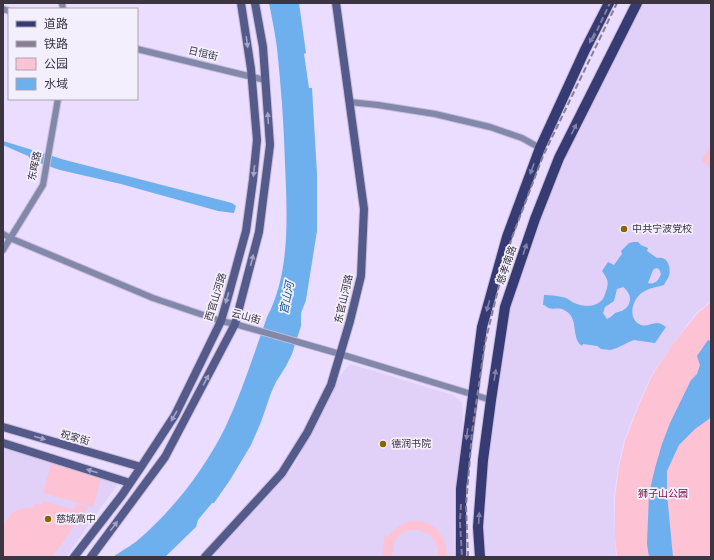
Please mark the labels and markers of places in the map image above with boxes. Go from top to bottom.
place label: 中共宁波党校 [632,223,692,235]
marker: 中共宁波党校 [619,224,629,234]
place label: 德润书院 [391,438,431,450]
marker: 德润书院 [378,439,388,449]
place label: 慈城高中 [56,513,96,525]
marker: 慈城高中 [43,514,53,524]

